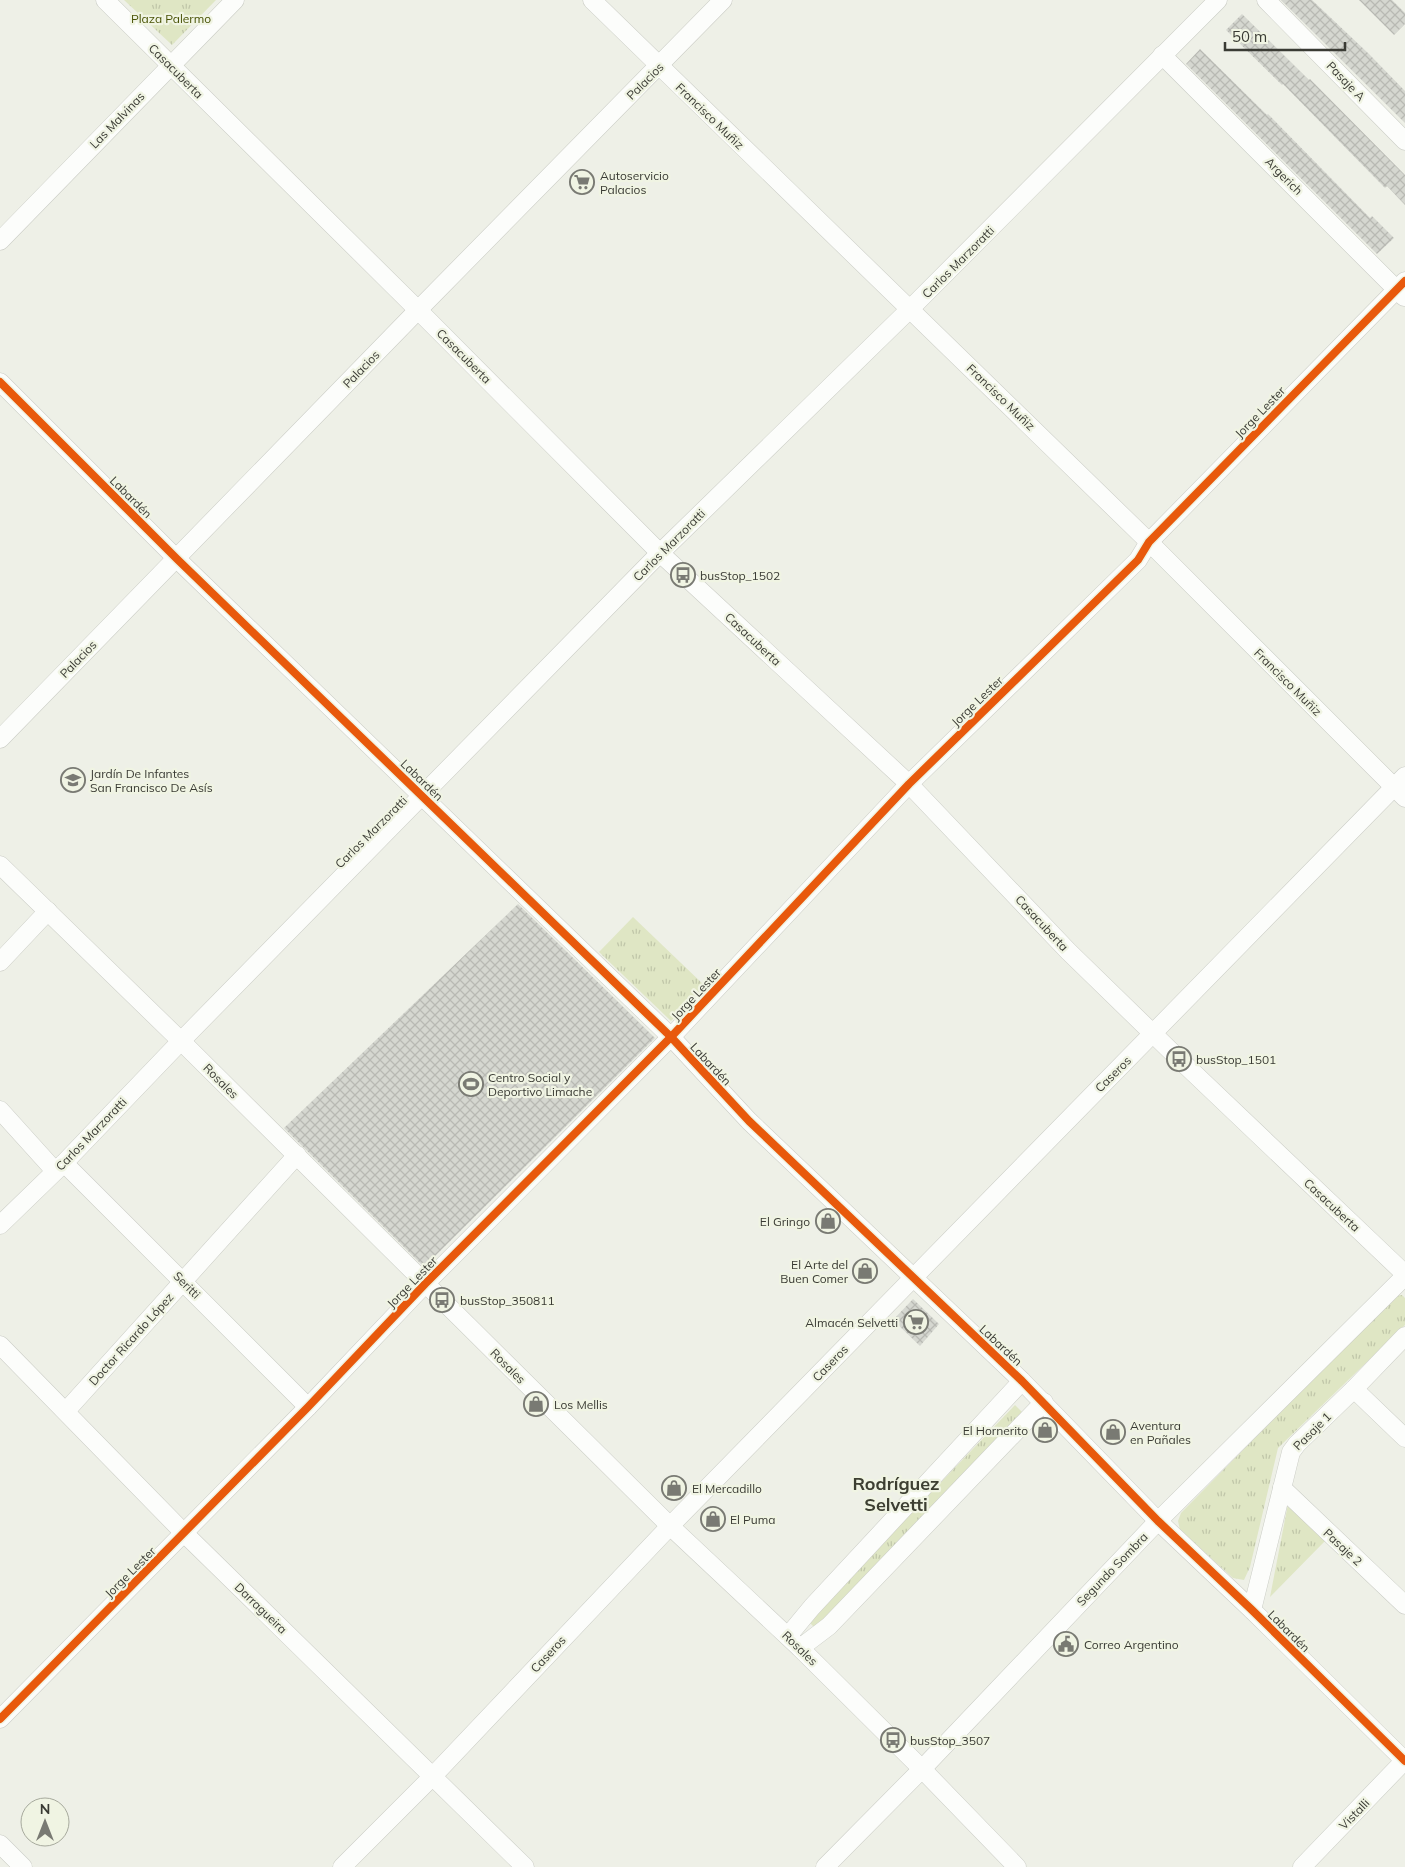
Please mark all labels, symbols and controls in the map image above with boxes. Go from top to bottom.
park label: Plaza Palermo [131,11,211,26]
scale bar [1225,20,1345,52]
text: 50 m [1232,27,1267,46]
street label: Casacuberta [146,41,206,101]
street label: Pasaje A [1324,58,1369,104]
street label: Palacios [623,59,667,103]
street label: Francisco Muñiz [673,80,747,152]
street label: Las Malvinas [86,89,148,151]
street label: Argerich [1262,154,1306,198]
place label: Autoservicio Palacios [600,168,669,197]
supermarket icon: Autoservicio Palacios [569,169,595,195]
street label: Carlos Marzoratti [919,223,997,301]
street label: Casacuberta [434,326,494,386]
street label: Palacios [339,347,383,391]
street label: Francisco Muñiz [964,361,1038,433]
street label: Jorge Lester [1232,383,1289,441]
street label: Labardén [107,473,155,521]
street label: Carlos Marzoratti [630,506,708,584]
bus stop icon: busStop_1502 [670,562,696,588]
place label: busStop_1502 [700,568,780,583]
street label: Casacuberta [722,609,784,669]
street label: Palacios [56,637,100,681]
street label: Francisco Muñiz [1251,645,1325,719]
street label: Jorge Lester [948,672,1006,729]
street label: Labardén [398,756,446,804]
place label: Jardín De Infantes San Francisco De Asís [90,766,213,795]
school or university icon: Jardín De Infantes San Francisco De Asís [60,767,86,793]
street label: Carlos Marzoratti [332,793,410,871]
street label: Casacuberta [1012,892,1072,954]
street label: Jorge Lester [668,964,724,1023]
street label: Labardén [687,1039,735,1089]
bus stop icon: busStop_1501 [1166,1046,1192,1072]
place label: busStop_1501 [1196,1052,1276,1067]
street label: Caseros [1092,1053,1134,1095]
street label: Rosales [200,1060,242,1102]
place label: Centro Social y Deportivo Limache [488,1070,592,1099]
sports icon: Centro Social y Deportivo Limache [458,1071,484,1097]
street label: Carlos Marzoratti [52,1094,130,1174]
street label: Casacuberta [1301,1175,1363,1235]
shop icon: El Gringo [815,1208,841,1234]
place label: El Gringo [760,1214,810,1229]
street label: Jorge Lester [384,1253,441,1311]
place label: El Arte del Buen Comer [780,1257,849,1286]
shop icon: El Arte del Buen Comer [852,1258,878,1284]
street label: Seritti [170,1268,204,1302]
bus stop icon: busStop_350811 [429,1287,455,1313]
street label: Doctor Ricardo López [86,1290,176,1388]
place label: busStop_350811 [460,1293,555,1308]
supermarket icon: Almacén Selvetti [903,1309,929,1335]
place label: Almacén Selvetti [805,1315,898,1330]
street label: Labardén [976,1321,1026,1369]
street label: Caseros [809,1342,851,1384]
street label: Rosales [487,1345,529,1387]
shop icon: Los Mellis [523,1391,549,1417]
place label: Los Mellis [554,1397,608,1412]
street label: Pasaje 1 [1290,1409,1334,1453]
shop icon: El Hornerito [1032,1417,1058,1443]
place label: Aventura en Pañales [1130,1418,1191,1447]
shop icon: Aventura en Pañales [1100,1419,1126,1445]
place label: El Hornerito [963,1423,1028,1438]
district label: Rodríguez Selvetti [852,1472,940,1516]
shop icon: El Mercadillo [661,1475,687,1501]
place label: El Mercadillo [692,1481,762,1496]
shop icon: El Puma [700,1506,726,1532]
place label: El Puma [730,1512,775,1527]
street label: Pasaje 2 [1320,1525,1366,1569]
street label: Segundo Sombra [1073,1529,1151,1609]
street label: Jorge Lester [101,1543,159,1601]
street label: Darragueira [232,1579,290,1637]
street label: Labardén [1265,1607,1313,1655]
street label: Rosales [779,1627,821,1669]
public building icon: Correo Argentino [1053,1631,1079,1657]
street label: Caseros [527,1632,569,1675]
place label: Correo Argentino [1084,1637,1179,1652]
bus stop icon: busStop_3507 [880,1727,906,1753]
place label: busStop_3507 [910,1733,990,1748]
street label: Vistalli [1336,1795,1372,1833]
north arrow [20,1797,70,1847]
text: N [40,1800,50,1818]

